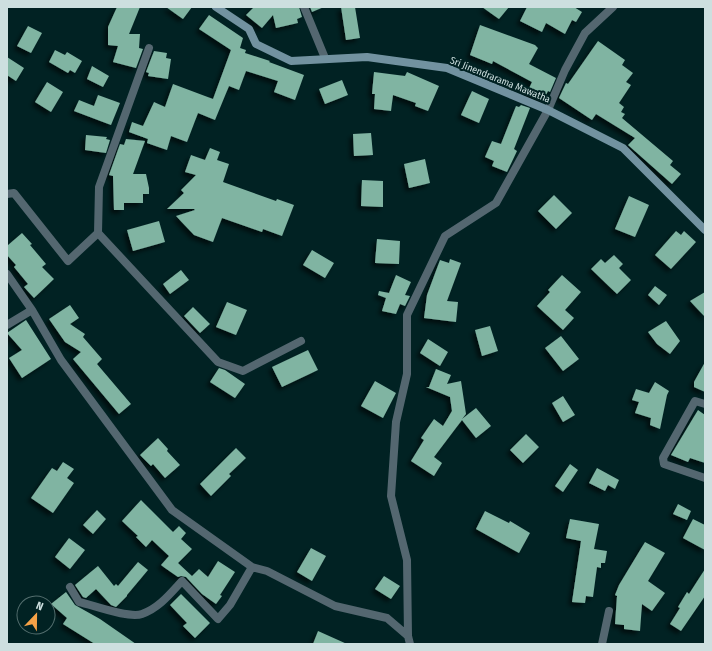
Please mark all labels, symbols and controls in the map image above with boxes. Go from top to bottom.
street label: Sri Jinendrarama Mawatha [448,54,552,106]
north arrow [16,595,56,635]
text: N [34,599,45,613]

